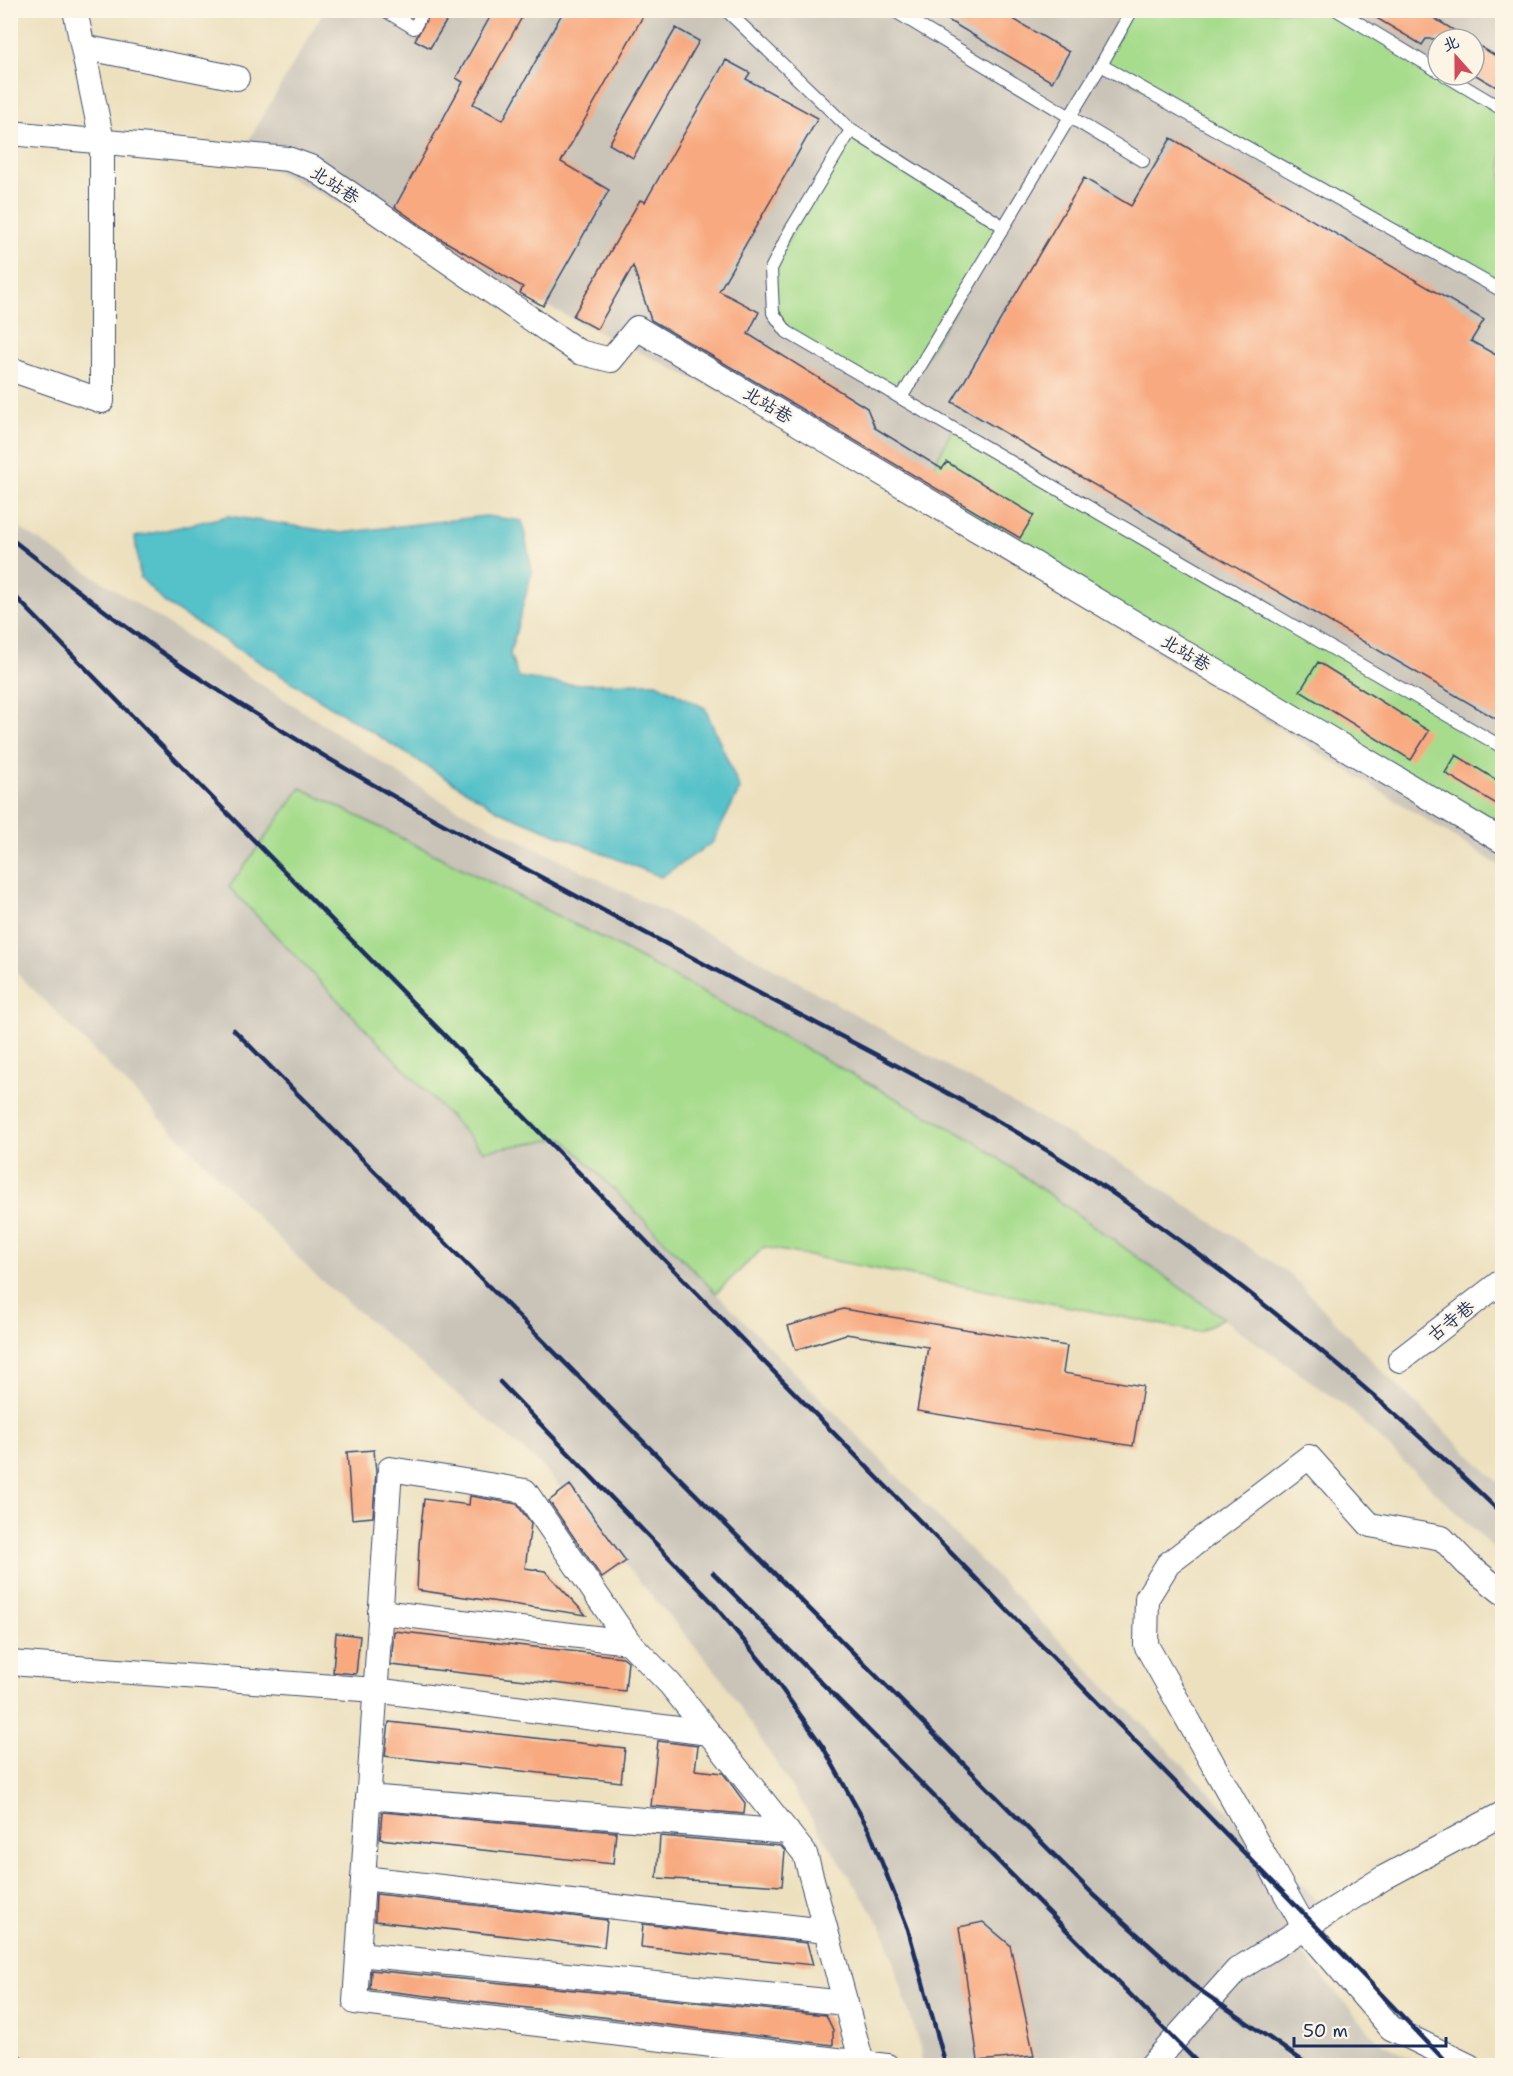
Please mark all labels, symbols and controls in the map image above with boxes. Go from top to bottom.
north arrow [1426,27,1486,87]
text: 北 [1440,31,1462,56]
street label: 北站巷 [306,160,364,210]
street label: 北站巷 [739,381,797,429]
street label: 北站巷 [1157,629,1215,677]
street label: 古寺巷 [1422,1295,1480,1347]
scale bar [1294,2010,1446,2048]
text: 50 m [1303,2019,1348,2043]

